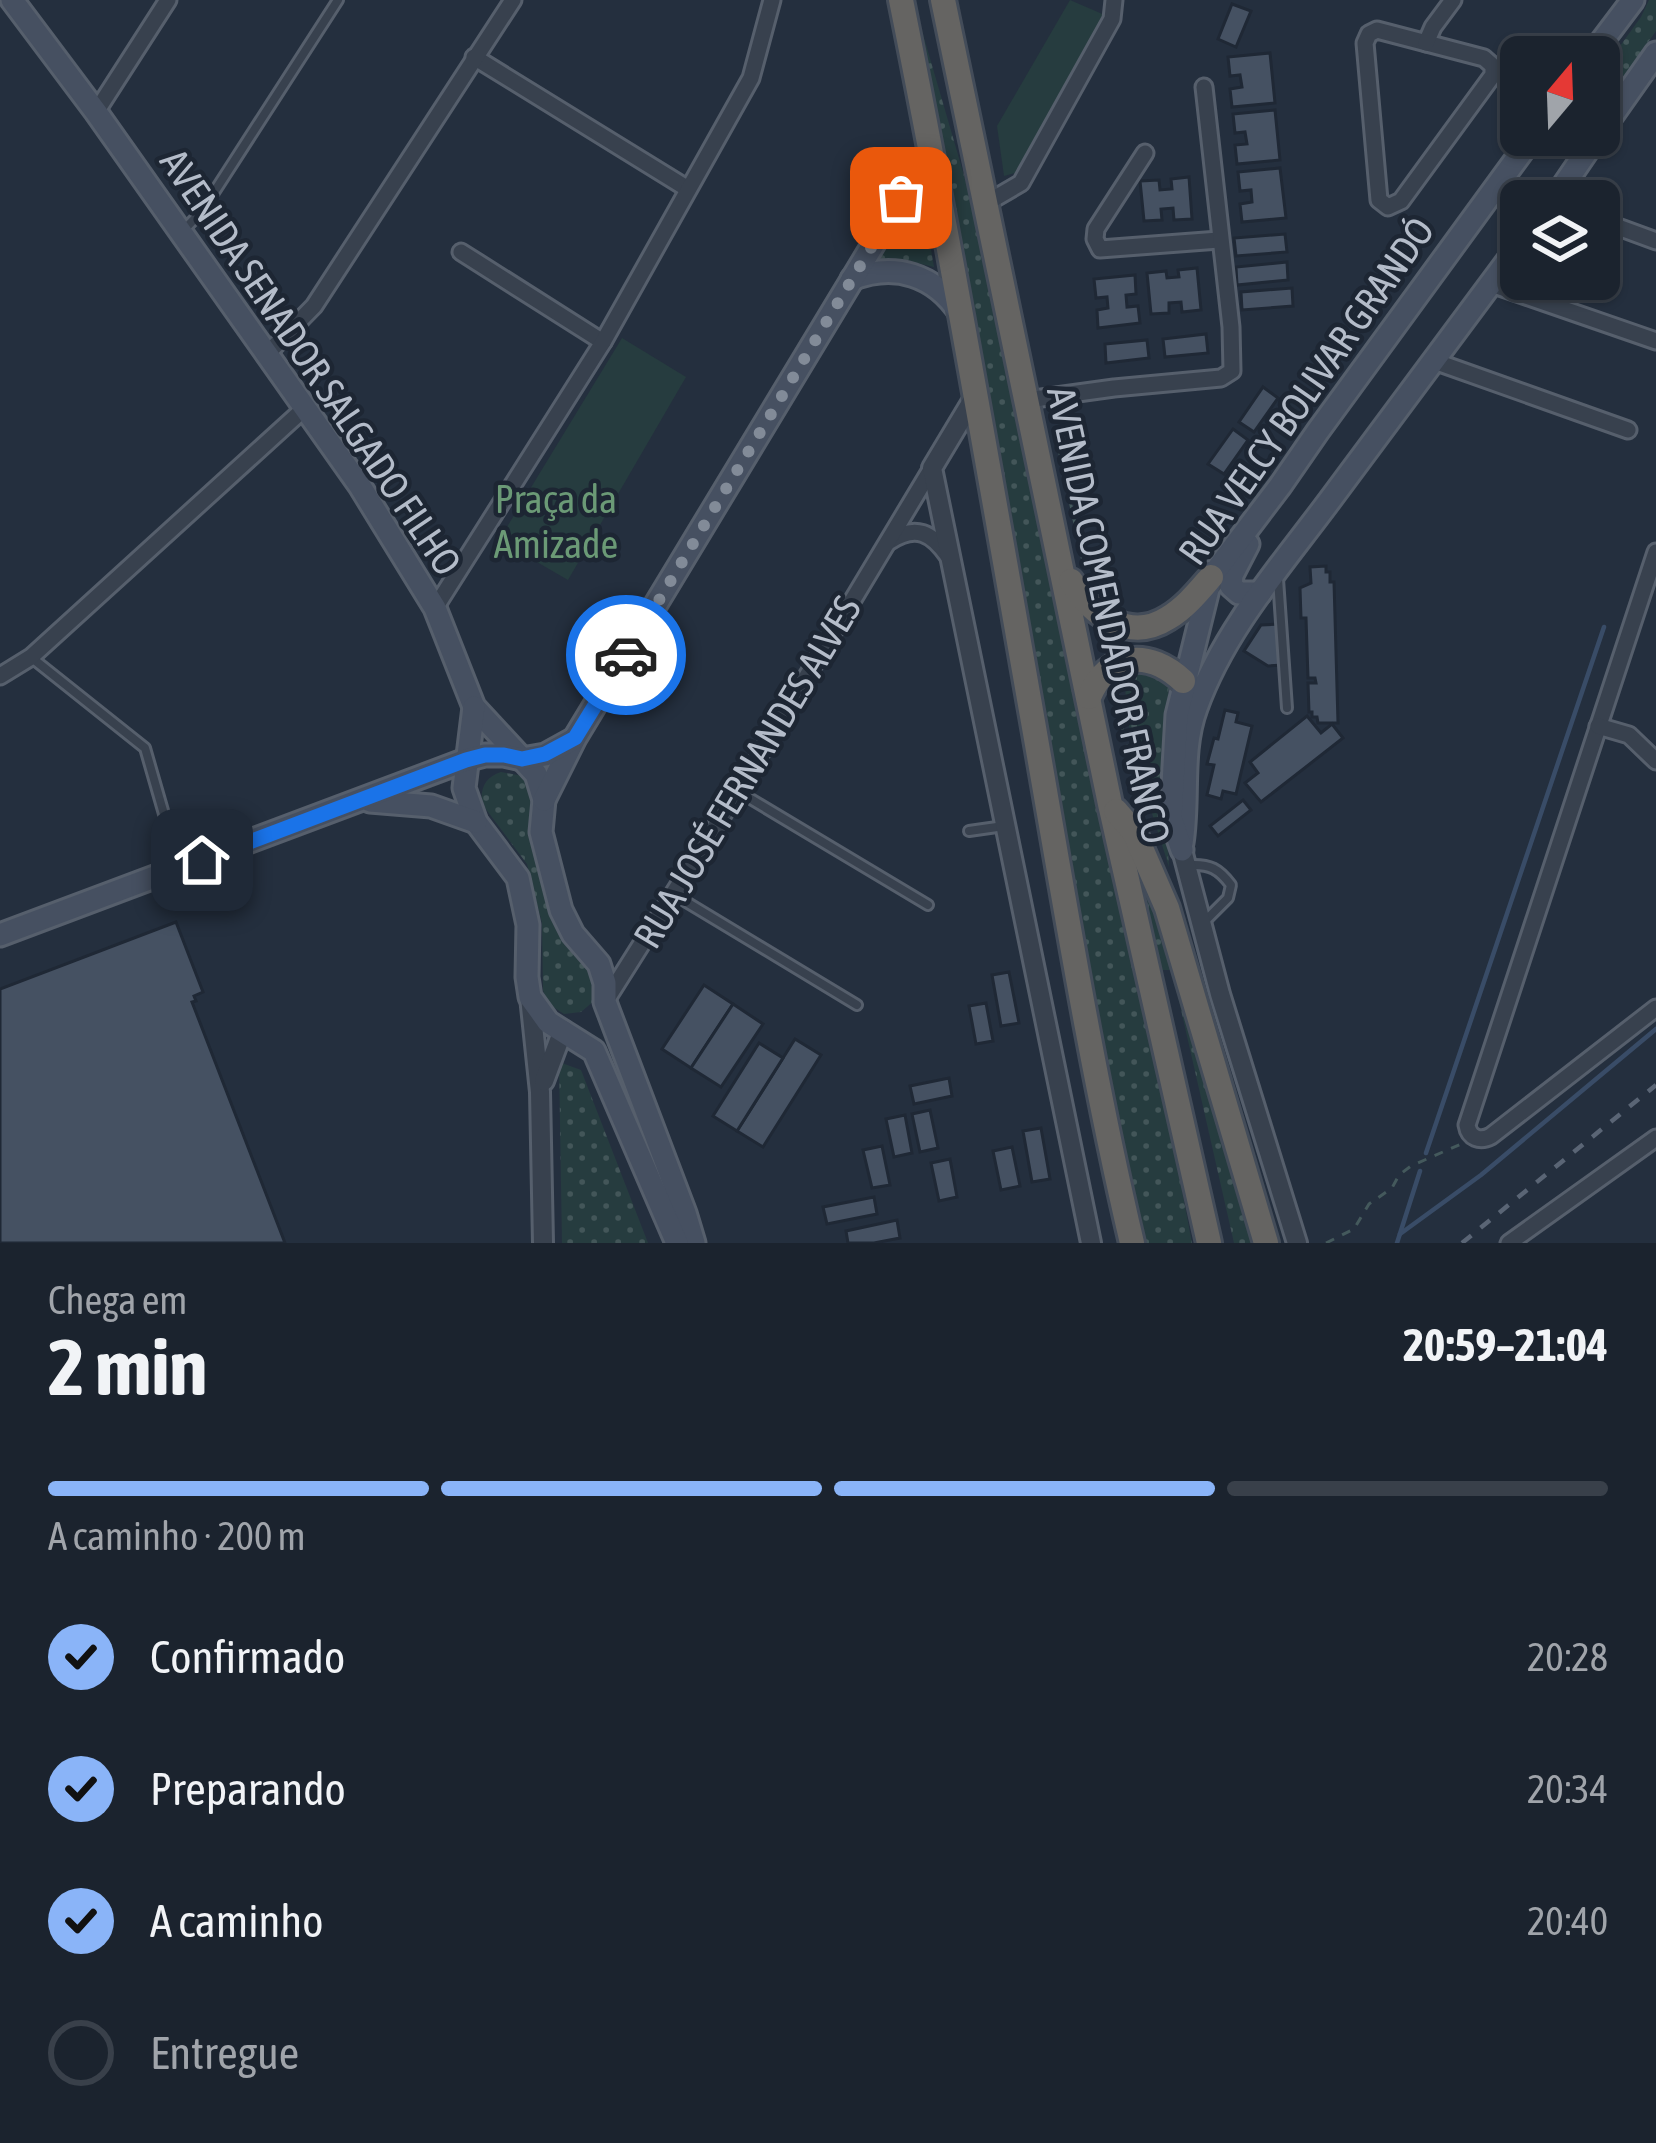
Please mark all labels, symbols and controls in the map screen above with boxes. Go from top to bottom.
north arrow [1500,36,1620,156]
map controls [1500,36,1620,300]
street label: AVENIDA SENADOR SALGADO FILHO [152,141,470,583]
pin [850,147,952,249]
icon: bag [868,165,934,231]
button: layers [1500,180,1620,300]
street label: RUA VELCY BOLIVAR GRANDÓ [1170,209,1442,573]
street label: AVENIDA COMENDADOR FRANCO [1039,383,1179,847]
park label: Praça da Amizade [494,477,618,566]
street label: RUA JOSÉ FERNANDES ALVES [625,588,869,956]
courier [566,595,686,715]
icon: car [593,622,659,688]
pin [151,809,253,911]
icon: home [169,827,235,893]
text: Chega em [48,1278,187,1322]
text: 20:59–21:04 [1403,1319,1608,1371]
text: 2 min [48,1322,207,1412]
text: A caminho · 200 m [48,1514,306,1558]
icon: check [48,1624,114,1690]
text: Confirmado [150,1631,345,1683]
text: 20:28 [1527,1635,1608,1679]
icon: check [48,1756,114,1822]
text: Preparando [150,1763,346,1815]
text: 20:34 [1527,1767,1608,1811]
icon: check [48,1888,114,1954]
text: A caminho [150,1895,323,1947]
text: 20:40 [1527,1899,1608,1943]
text: Entregue [150,2027,299,2079]

